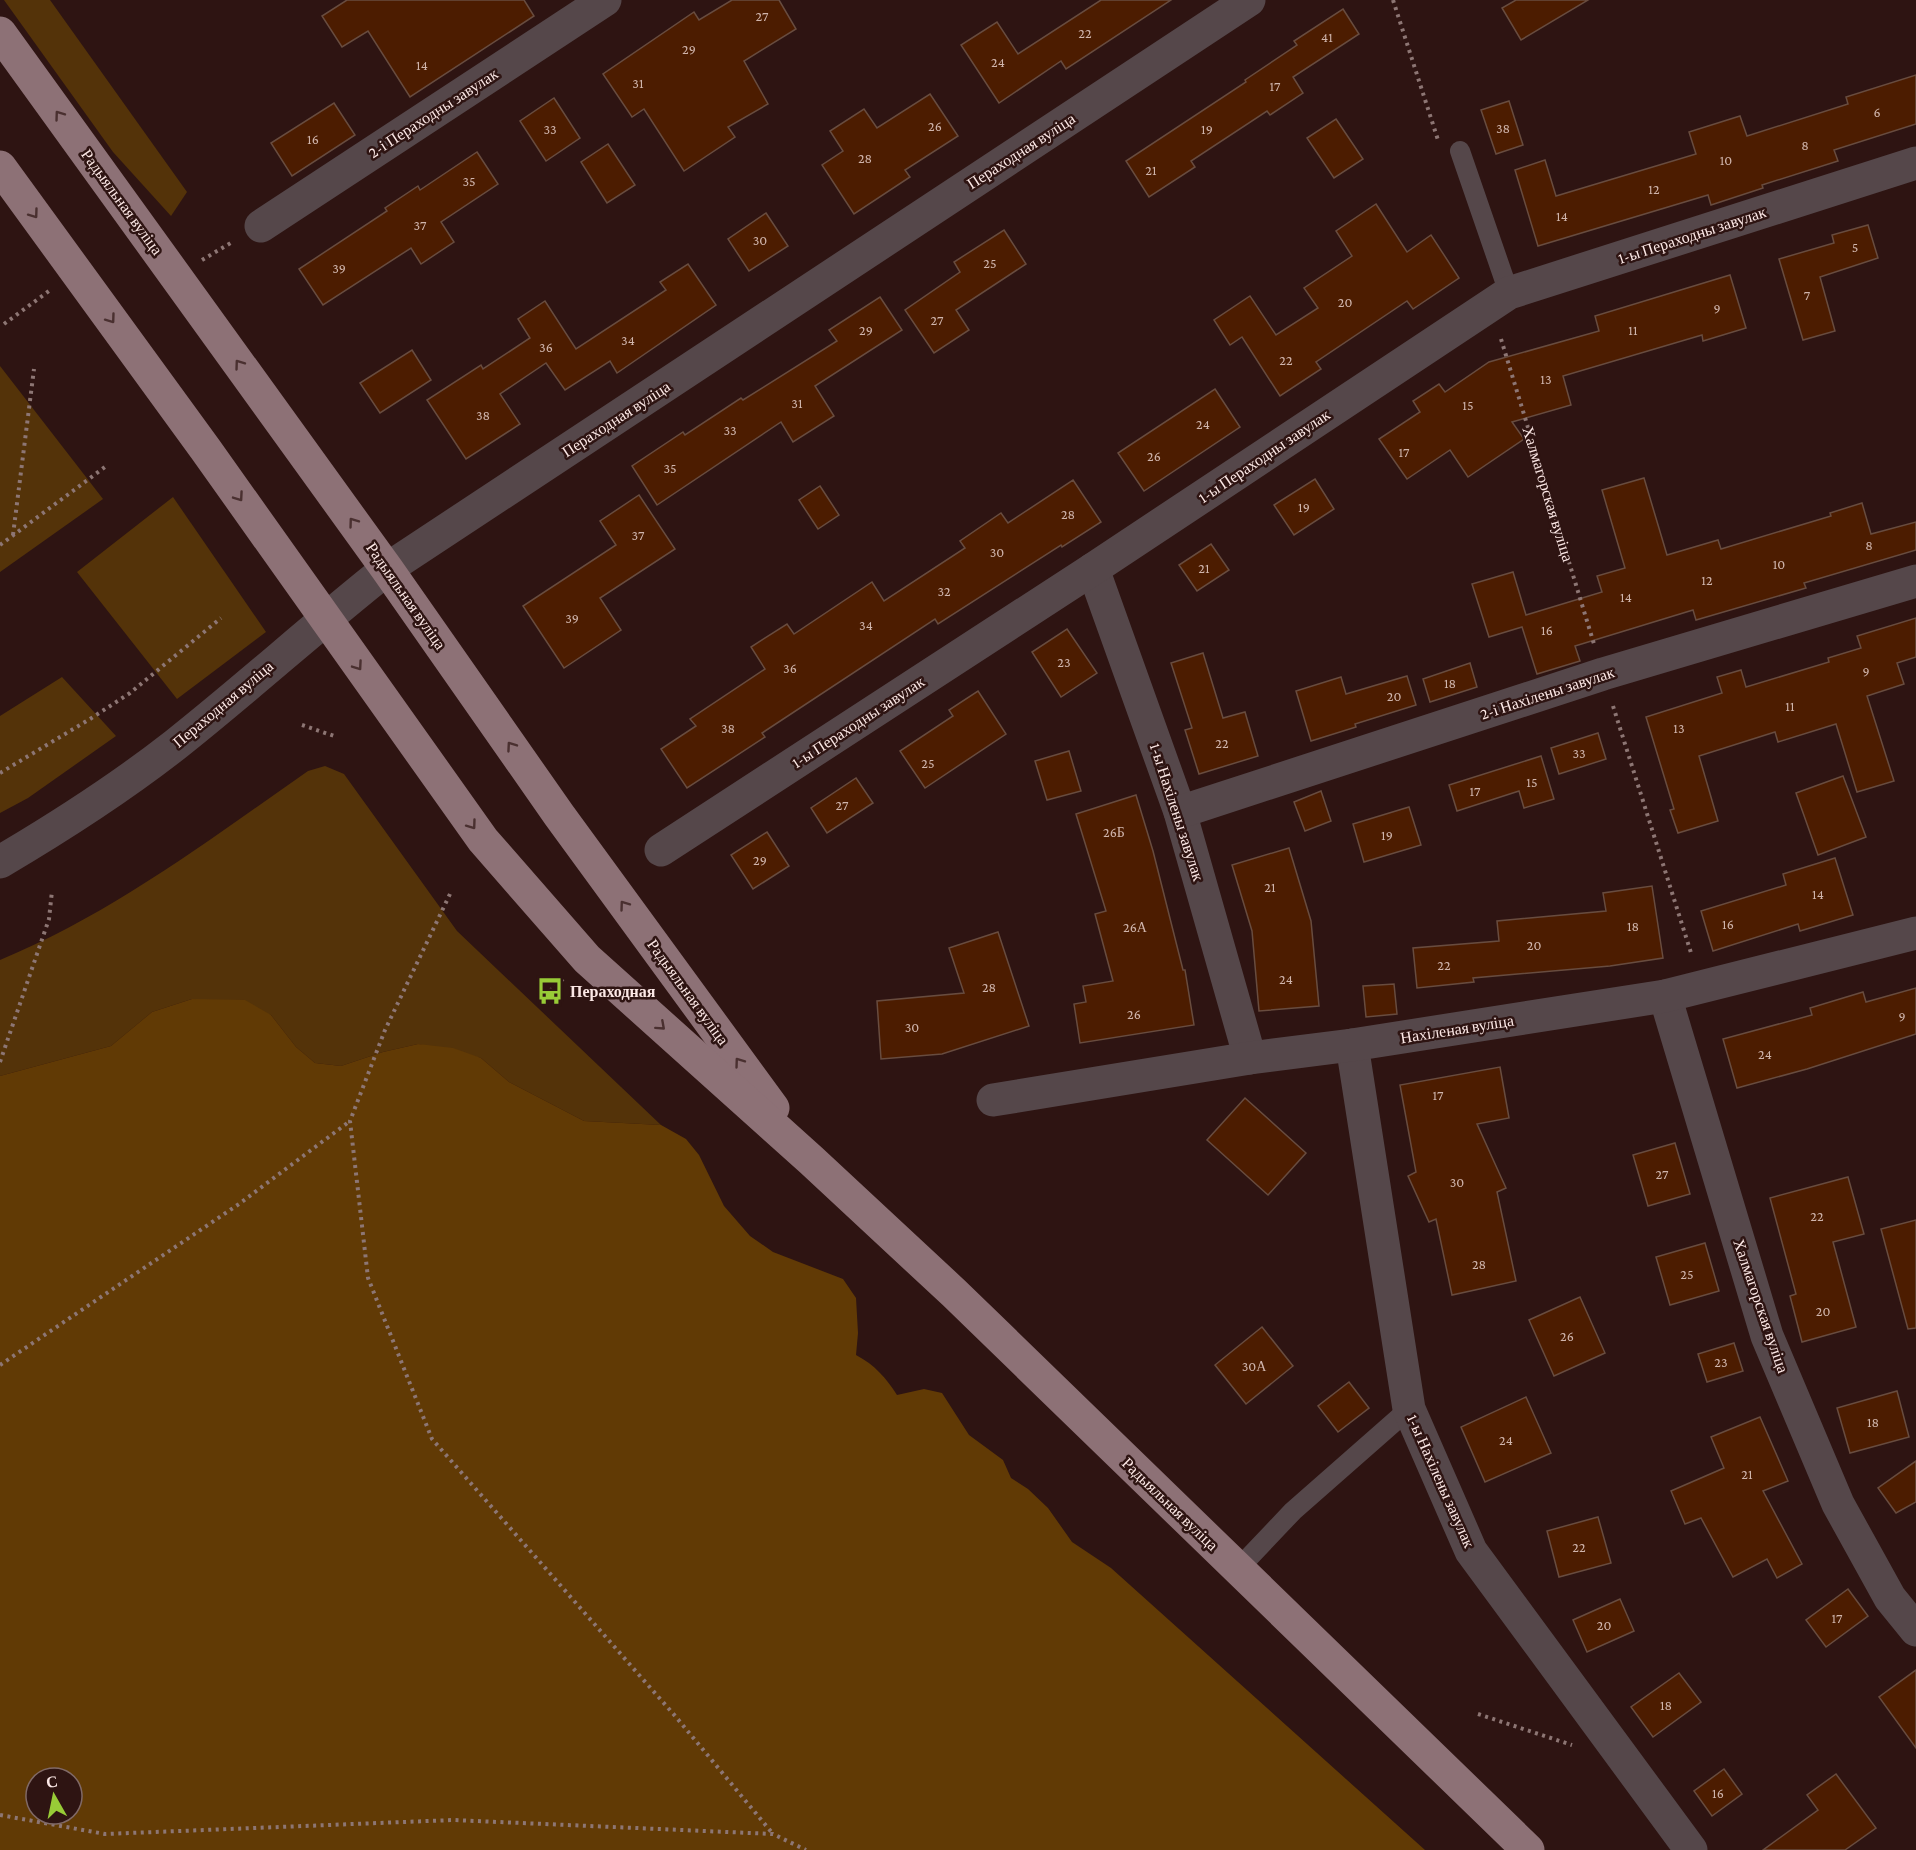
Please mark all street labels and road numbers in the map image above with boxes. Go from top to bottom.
street label: 2-і Пераходны завулак [365,65,502,162]
street label: Пераходная вуліца [964,110,1079,193]
street label: Радыяльная вуліца [77,146,166,259]
street label: 1-ы Пераходны завулак [1616,203,1769,268]
street label: Пераходная вуліца [559,378,674,461]
street label: 1-ы Пераходны завулак [1195,406,1334,507]
street label: Халмагорская вуліца [1518,424,1577,564]
street label: Радыяльная вуліца [362,540,449,653]
street label: Пераходная вуліца [170,657,277,752]
street label: 2-і Нахілены завулак [1478,663,1617,724]
street label: 1-ы Пераходны завулак [789,673,928,772]
street label: 1-ы Нахілены завулак [1146,741,1207,884]
street label: Радыяльная вуліца [643,936,732,1049]
street label: Нахіленая вуліца [1399,1012,1515,1047]
street label: Халмагорская вуліца [1729,1237,1792,1376]
street label: 1-ы Нахілены завулак [1403,1412,1478,1551]
street label: Радыяльная вуліца [1118,1454,1221,1555]

